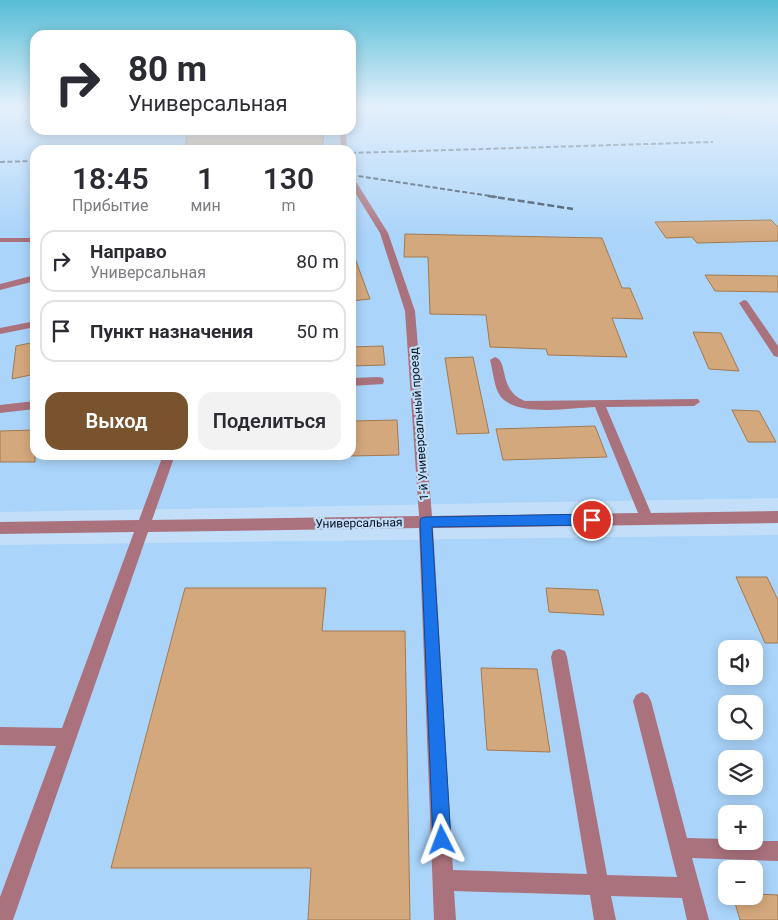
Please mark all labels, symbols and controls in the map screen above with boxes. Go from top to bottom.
text: 80 m [128,49,207,90]
icon: right [45,50,110,115]
text: Универсальная [128,91,288,116]
text: 18:45 [72,161,149,196]
text: 1 [197,161,214,196]
text: 130 [263,161,314,196]
text: Прибытие [72,196,148,215]
text: мин [190,196,221,215]
text: m [281,196,295,215]
text: Направо [90,240,167,263]
icon: right [47,247,75,275]
text: 80 m [296,250,339,273]
text: Универсальная [90,263,206,282]
icon: arrive [47,317,75,345]
text: Пункт назначения [90,320,253,343]
text: 50 m [296,320,339,343]
street label: 1-й Универсальный проезд [407,347,431,501]
button: Выход [45,392,188,450]
button: Поделиться [198,392,341,450]
pin [571,499,613,541]
icon: arrive [578,506,606,534]
street label: Универсальная [315,515,403,531]
map controls [718,640,763,905]
button: sound [718,640,763,685]
button: search [718,695,763,740]
button: layers [718,750,763,795]
button: + [718,805,763,850]
position arrow [415,813,467,865]
button: − [718,860,763,905]

